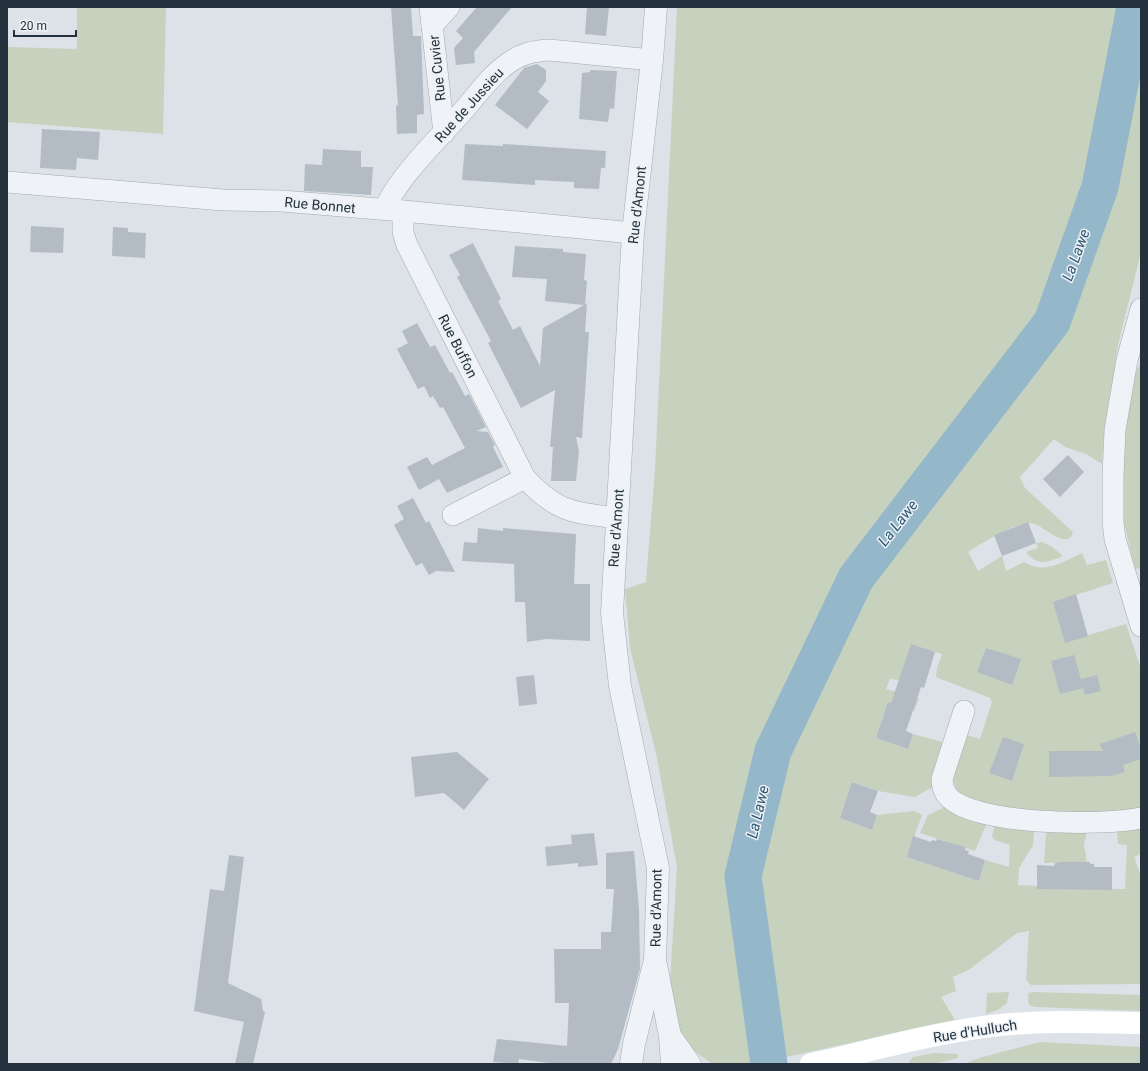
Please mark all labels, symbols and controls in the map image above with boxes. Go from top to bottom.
scale bar [14,12,76,38]
text: 20 m [20,19,47,33]
street label: Rue Cuvier [426,34,448,102]
street label: Rue de Jussieu [431,65,507,145]
street label: Rue d'Amont [625,165,649,245]
street label: Rue Bonnet [284,194,357,216]
water label: La Lawe [1058,226,1094,283]
street label: Rue Buffon [435,312,481,380]
street label: Rue d'Amont [605,488,627,568]
water label: La Lawe [874,496,922,550]
water label: La Lawe [743,783,773,840]
street label: Rue d'Amont [647,868,665,947]
street label: Rue d'Hulluch [932,1016,1018,1046]

